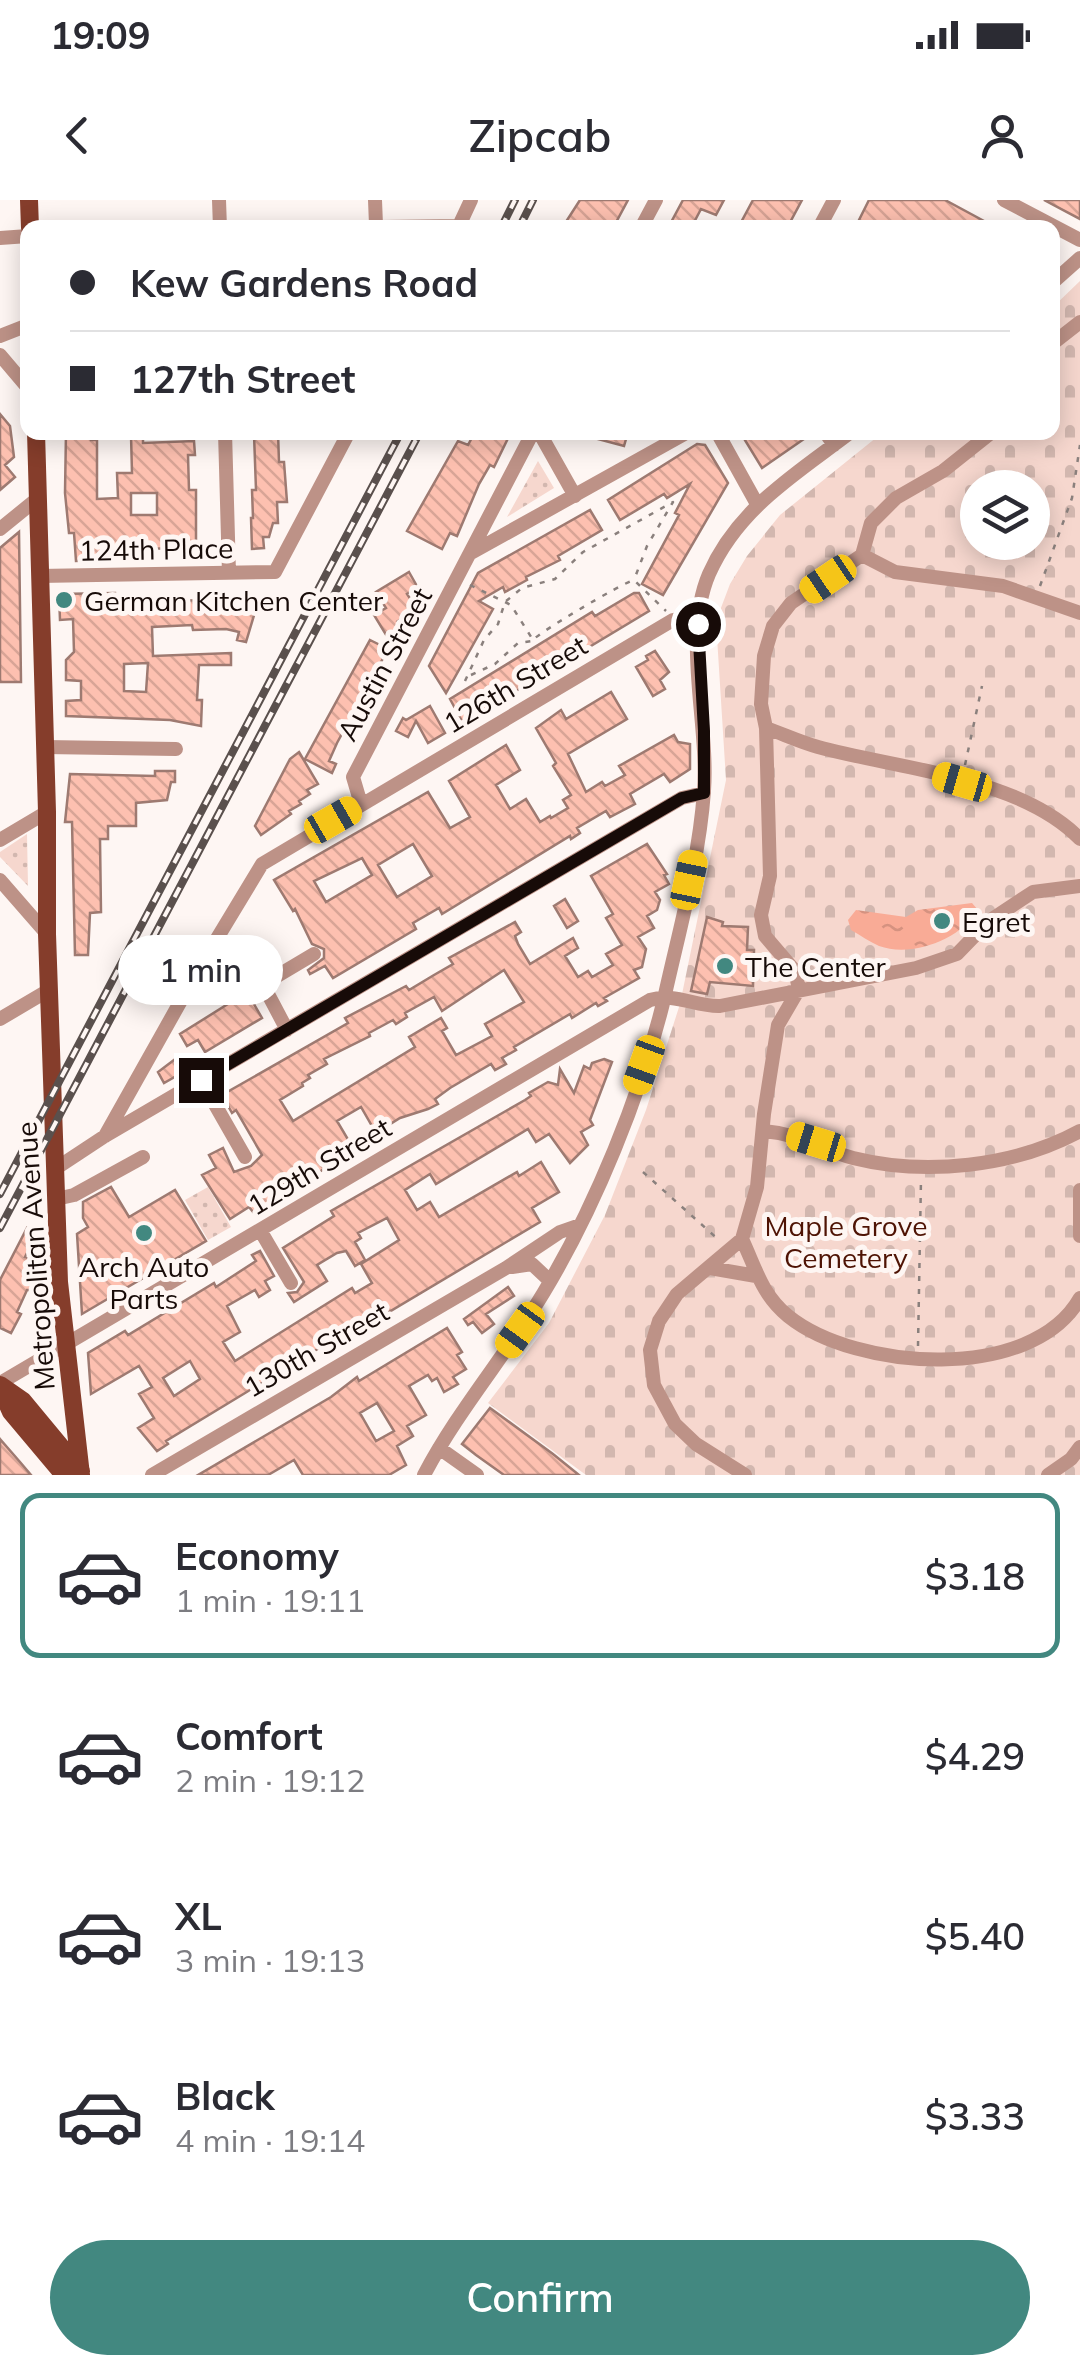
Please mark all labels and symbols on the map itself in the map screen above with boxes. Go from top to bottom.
street label: 124th Place [78,530,234,568]
car [795,550,861,608]
street label: Austin Street [329,581,439,746]
place label: German Kitchen Center [84,583,384,618]
marker: German Kitchen Center [53,589,75,611]
route start [676,602,721,647]
street label: 126th Street [437,627,593,741]
car [929,759,995,805]
car [300,792,366,848]
car [668,848,710,912]
place label: Egret [962,904,1030,939]
marker: Egret [931,910,953,932]
callout: 1 min [119,935,284,1005]
place label: The Center [745,949,887,984]
marker: The Center [714,955,736,977]
car [620,1032,668,1098]
route end [179,1058,224,1103]
street label: 129th Street [241,1109,397,1223]
car [783,1119,849,1165]
street label: Metropolitan Avenue [8,1121,62,1391]
park label: Maple Grove Cemetery [765,1208,927,1275]
marker: Arch Auto Parts [133,1222,155,1244]
place label: Arch Auto Parts [79,1249,209,1316]
street label: 130th Street [237,1293,395,1404]
car [490,1297,550,1363]

